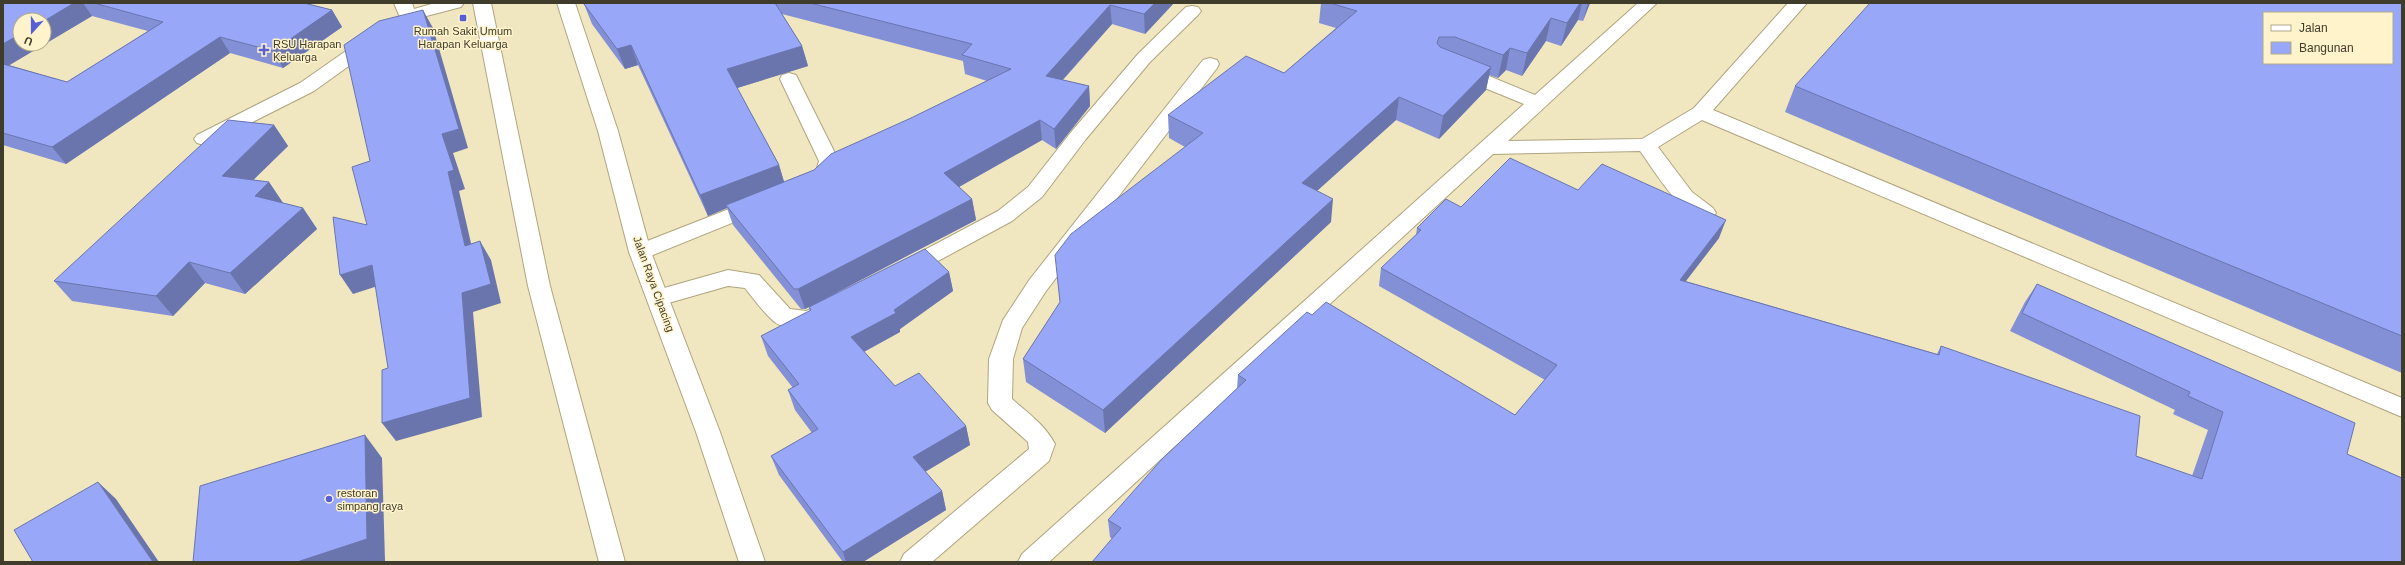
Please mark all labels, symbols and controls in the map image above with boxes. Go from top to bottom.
north arrow [12,12,52,52]
legend [2263,12,2393,64]
marker: Rumah Sakit Umum Harapan Keluarga [458,13,468,23]
text: Jalan [2299,21,2328,35]
place label: Rumah Sakit Umum Harapan Keluarga [414,25,512,50]
text: U [23,34,34,48]
place label: RSU Harapan Keluarga [273,38,341,63]
text: Bangunan [2299,41,2354,55]
marker: RSU Harapan Keluarga [258,44,270,56]
street label: Jalan Raya Cipacing [631,235,677,333]
place label: restoran simpang raya [337,487,404,512]
marker: restoran simpang raya [324,494,334,504]

